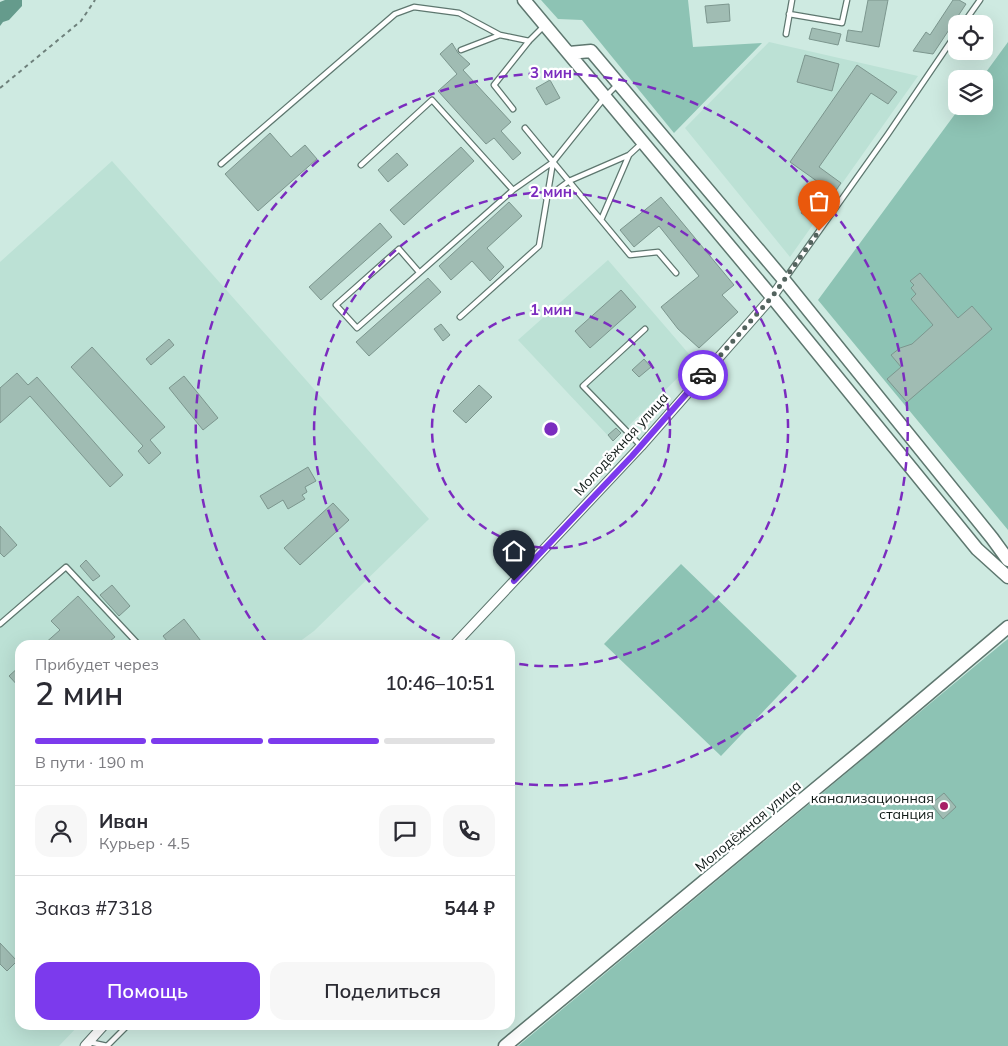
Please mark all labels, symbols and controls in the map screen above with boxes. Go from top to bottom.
map controls [948,15,993,115]
button: locate [948,15,993,60]
text: 3 мин [530,63,572,82]
button: layers [948,70,993,115]
pin [798,180,840,231]
text: 2 мин [530,182,572,201]
icon: bag [805,187,833,215]
text: 1 мин [530,300,572,319]
courier [678,350,728,400]
icon: car [689,361,717,389]
street label: Молодёжная улица [570,389,672,499]
centre of rings [542,420,560,438]
pin [493,530,535,581]
icon: home [500,537,528,565]
text: Прибудет через [35,654,159,674]
text: 10:46–10:51 [385,671,495,695]
text: 2 мин [35,673,123,713]
text: В пути · 190 m [35,752,144,772]
street label: Молодёжная улица [691,776,805,876]
place label: канализационная станция [811,789,934,823]
marker: канализационная станция [938,800,950,812]
button: person [35,805,87,857]
button: chat [379,805,431,857]
button: phone [443,805,495,857]
text: Иван [99,809,148,833]
text: Курьер · 4.5 [99,833,190,853]
text: Заказ #7318 [35,896,152,920]
text: 544 ₽ [444,896,495,920]
button: Помощь [35,962,260,1020]
button: Поделиться [270,962,495,1020]

